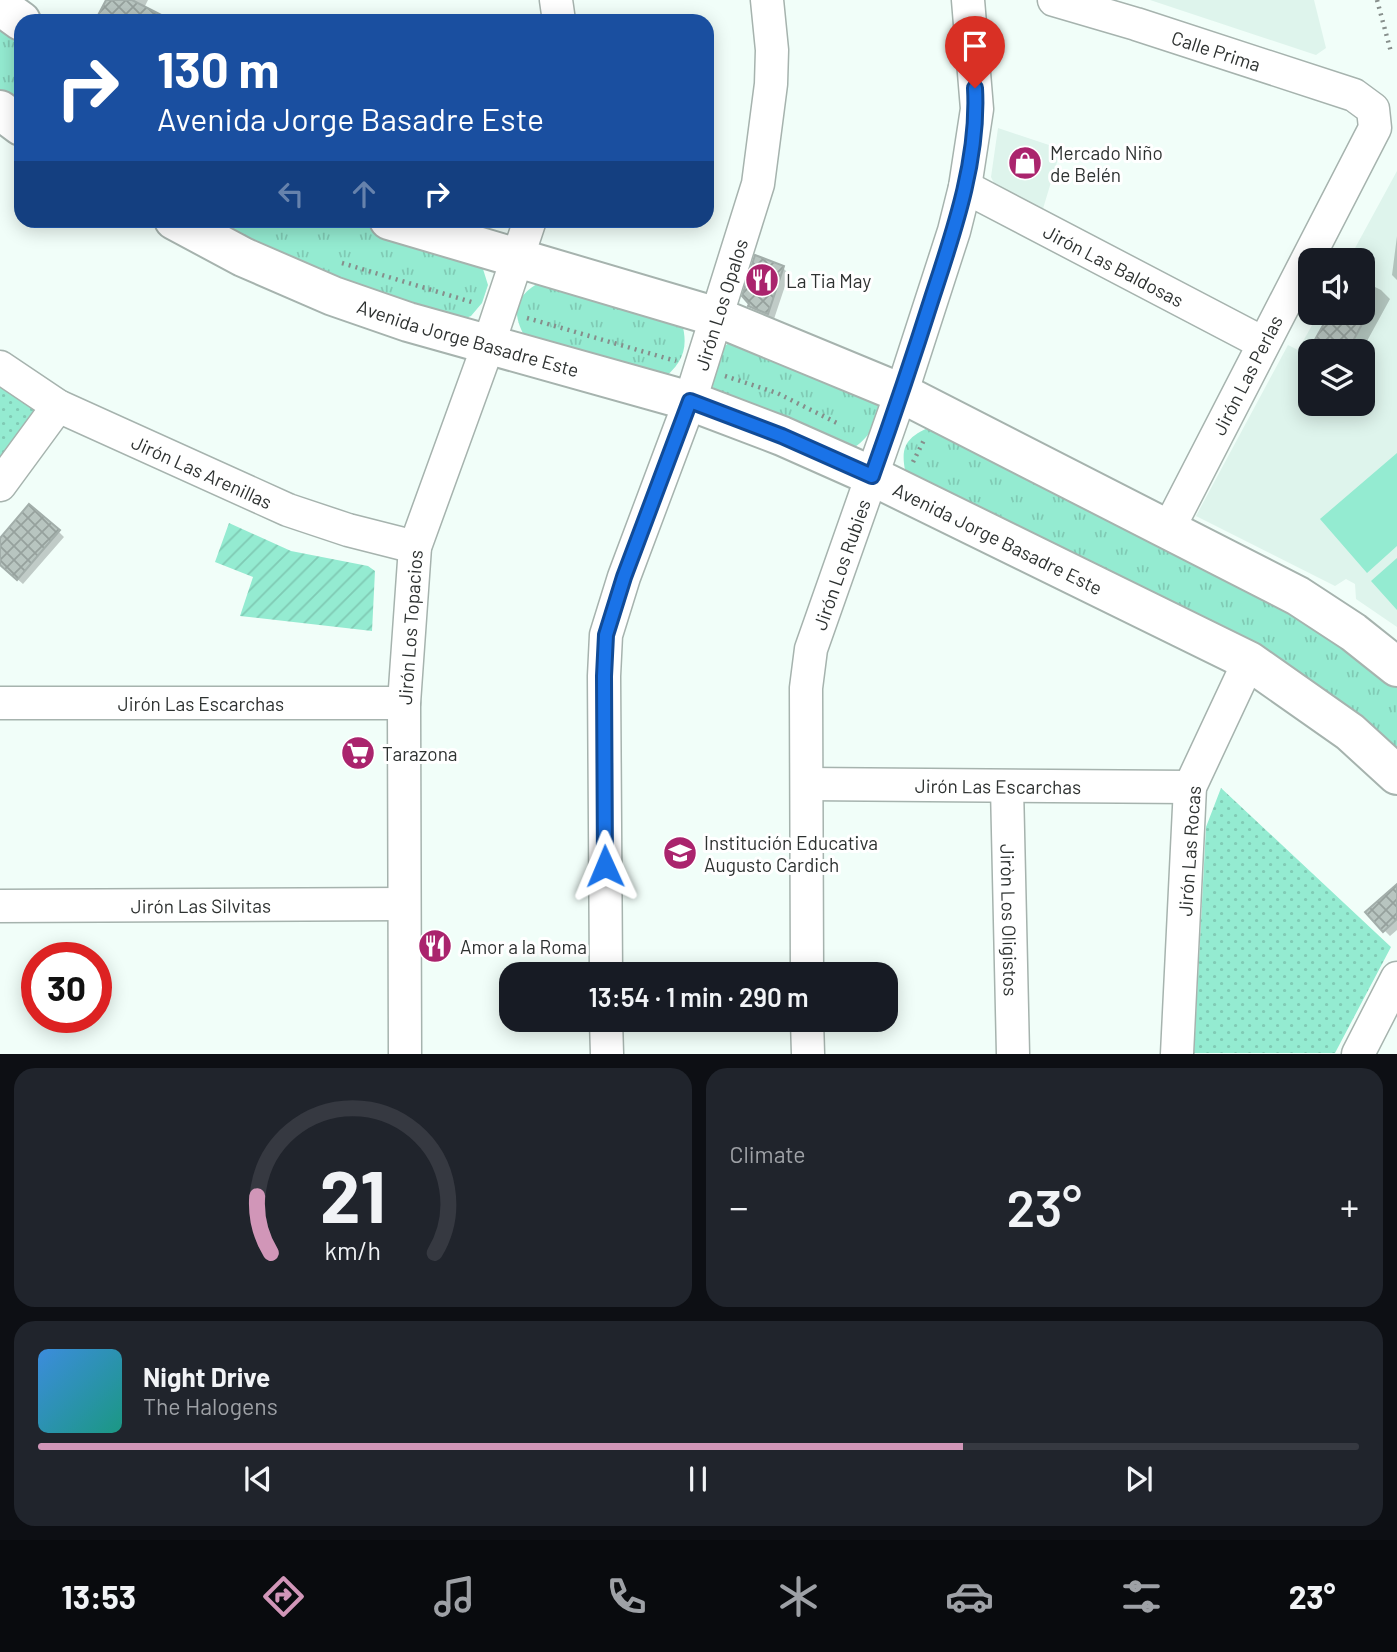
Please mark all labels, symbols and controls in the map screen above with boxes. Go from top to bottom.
pin [945,16,1005,88]
street label: Calle Prima [1169,25,1264,75]
icon: arrive [956,27,994,65]
text: 130 m [157,39,279,98]
icon: right [42,42,133,133]
text: Avenida Jorge Basadre Este [157,99,544,137]
place label: Mercado Niño de Belén [1050,141,1163,186]
shop icon: Mercado Niño de Belén [1006,144,1044,182]
icon: left [272,175,310,213]
icon: ahead [345,175,383,213]
icon: right [418,175,456,213]
street label: Jirón Las Baldosas [1040,219,1188,311]
street label: Jirón Los Opalos [689,236,752,373]
map controls [1298,248,1375,416]
button: sound [1298,248,1375,325]
restaurant icon: La Tia May [743,261,781,299]
place label: La Tia May [786,269,871,292]
street label: Avenida Jorge Basadre Este [354,294,582,381]
street label: Jirón Las Perlas [1207,311,1287,439]
button: layers [1298,339,1375,416]
street label: Jirón Las Arenillas [128,429,276,513]
street label: Avenida Jorge Basadre Este [890,477,1106,599]
street label: Jirón Los Rubies [807,496,874,633]
street label: Jirón Los Topacios [392,549,426,705]
street label: Jirón Las Escarchas [118,692,284,715]
supermarket icon: Tarazona [339,734,377,772]
place label: Tarazona [382,742,458,765]
street label: Jirón Las Escarchas [915,773,1081,798]
street label: Jirón Las Rocas [1173,785,1205,917]
position arrow [568,829,642,903]
place label: Institución Educativa Augusto Cardich [704,831,878,876]
school or university icon: Institución Educativa Augusto Cardich [661,834,699,872]
street label: Jiròn Los Oligistos [997,844,1023,996]
street label: Jirón Las Silvitas [131,893,271,917]
restaurant icon: Amor a la Roma [416,927,454,965]
place label: Amor a la Roma [460,935,587,958]
speed limit sign: 30 [21,942,112,1033]
text: 13:54 · 1 min · 290 m [588,981,809,1012]
text: Climate [730,1140,806,1168]
text: 21 [320,1151,386,1239]
text: 23° [1007,1175,1082,1237]
text: − [730,1183,749,1229]
text: + [1340,1183,1359,1229]
text: km/h [324,1235,381,1265]
text: Night Drive [143,1361,270,1392]
text: The Halogens [143,1392,278,1420]
icon: previous [239,1460,277,1498]
icon: pause [679,1460,717,1498]
icon: next [1120,1460,1158,1498]
icon: directions [259,1572,308,1621]
icon: music [430,1572,479,1621]
icon: phone [602,1572,651,1621]
icon: climate [774,1572,823,1621]
icon: car [945,1572,994,1621]
icon: filters [1117,1572,1166,1621]
text: 13:53 [61,1577,136,1615]
text: 23° [1289,1577,1336,1615]

